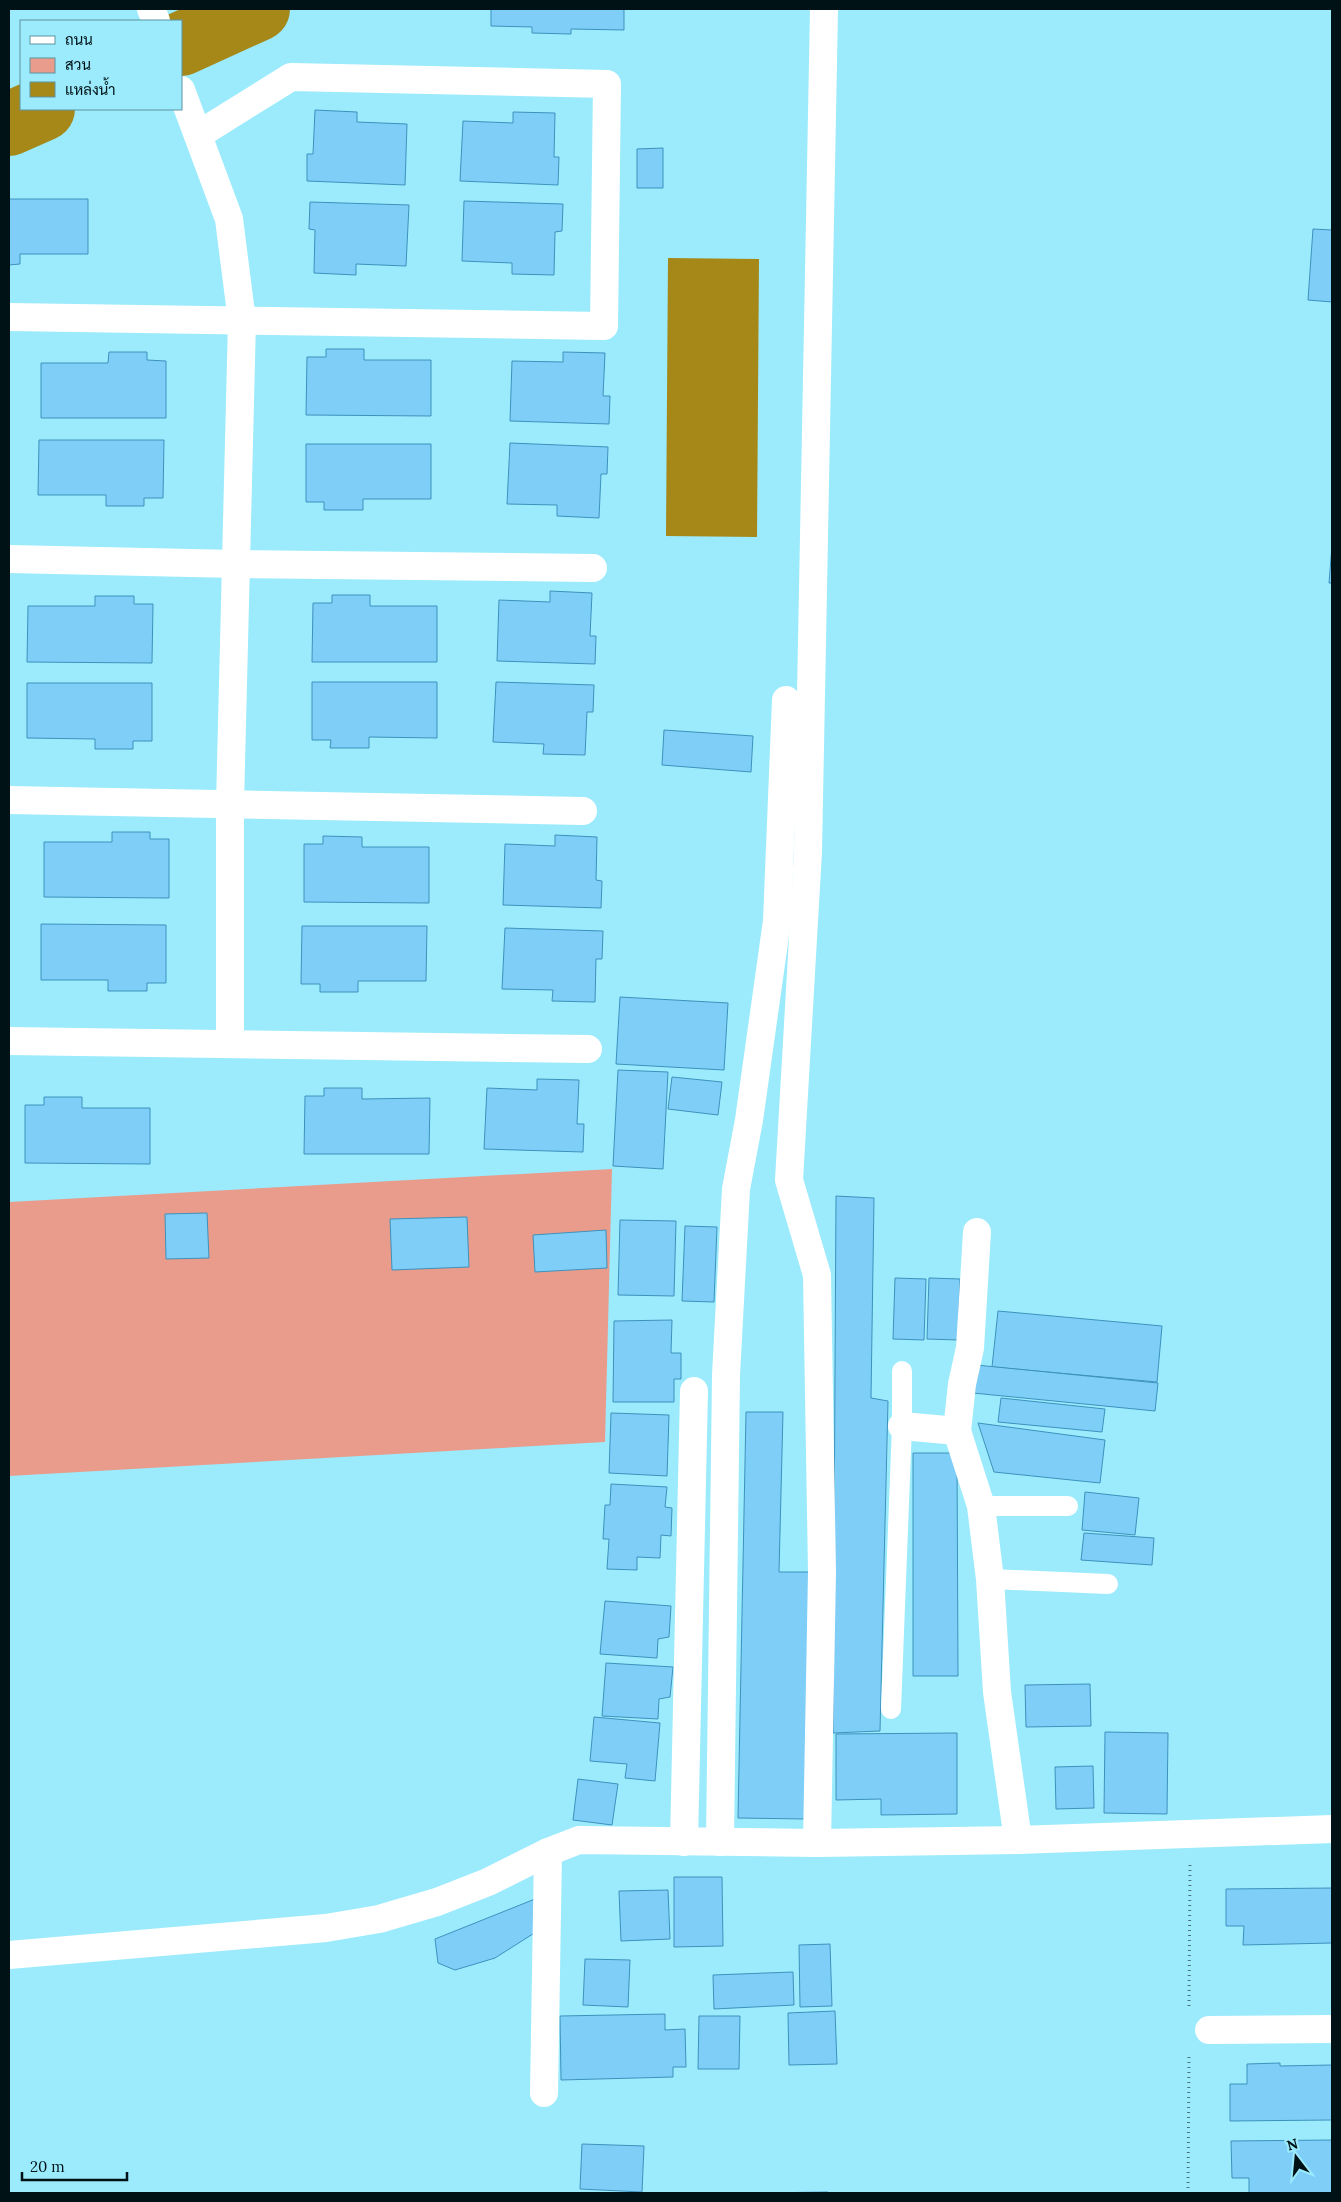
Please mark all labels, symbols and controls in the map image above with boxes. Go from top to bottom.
legend [20,20,182,110]
text: ถนน [65,30,93,49]
text: สวน [65,55,91,74]
text: แหล่งน้ำ [65,77,116,99]
north arrow [1271,2132,1321,2182]
text: N [1285,2134,1300,2155]
scale bar [22,2150,128,2182]
text: 20 m [30,2157,65,2176]

